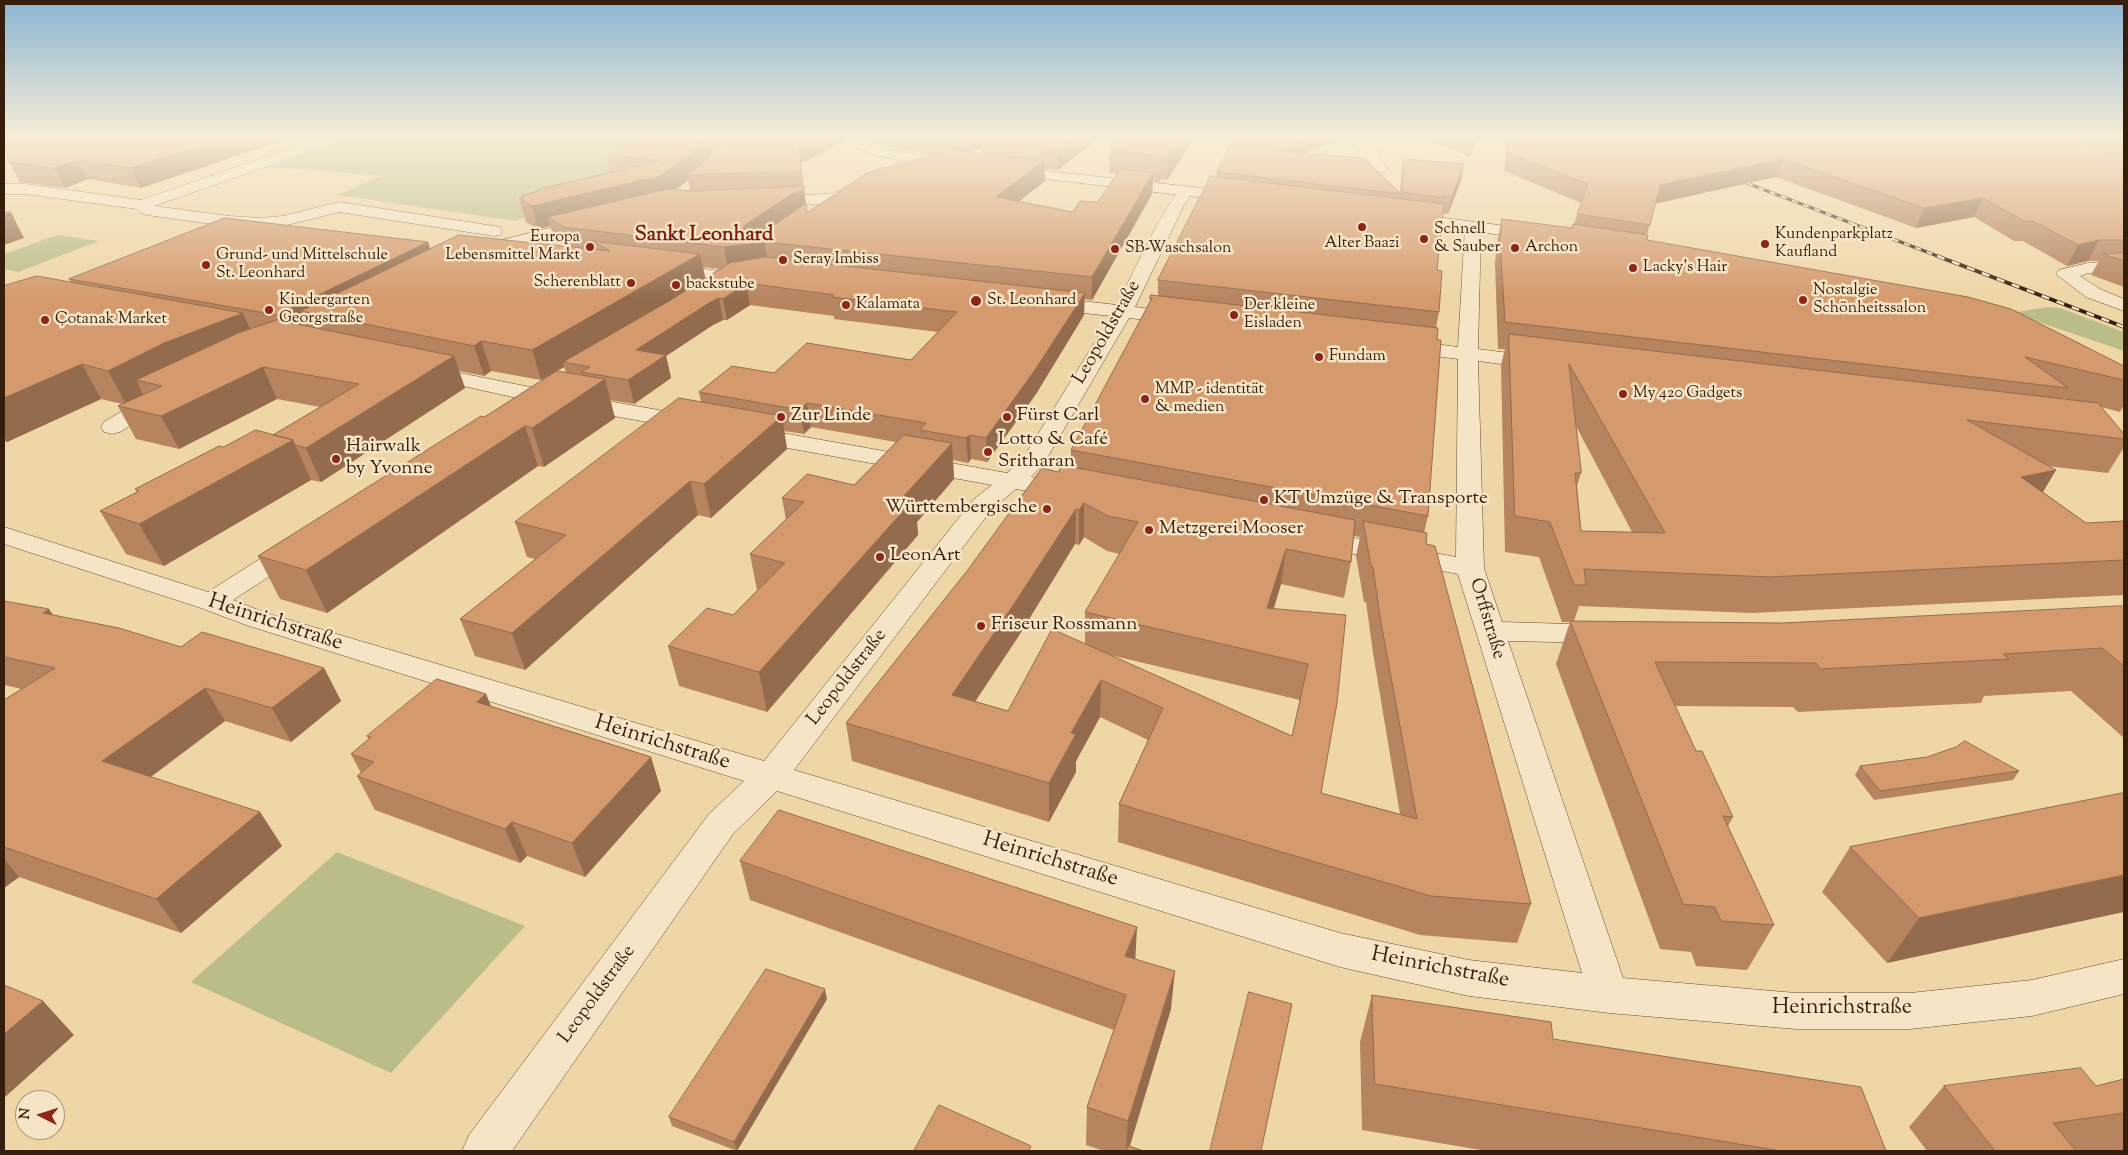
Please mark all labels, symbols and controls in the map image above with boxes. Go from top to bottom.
place label: Schnell & Sauber [1434,220,1501,258]
marker: Alter Baazi [1356,221,1368,233]
district label: Sankt Leonhard [635,225,773,249]
place label: Kundenparkplatz Kaufland [1775,225,1893,263]
place label: Europa Lebensmittel Markt [445,228,580,266]
marker: Schnell & Sauber [1418,233,1430,245]
place label: Alter Baazi [1324,234,1400,254]
place label: Archon [1525,238,1578,258]
marker: Kundenparkplatz Kaufland [1759,238,1771,250]
place label: SB-Waschsalon [1125,239,1231,259]
marker: Europa Lebensmittel Markt [584,241,596,253]
marker: Archon [1509,242,1521,254]
marker: SB-Waschsalon [1109,243,1121,255]
place label: Grund- und Mittelschule St. Leonhard [216,246,388,284]
place label: Seray Imbiss [793,250,879,270]
marker: Seray Imbiss [777,254,789,266]
place label: Lacky's Hair [1643,258,1727,278]
marker: Grund- und Mittelschule St. Leonhard [200,259,212,271]
marker: Lacky's Hair [1627,262,1639,274]
place label: Scherenblatt [534,273,621,293]
place label: backstube [686,275,755,295]
marker: Scherenblatt [625,277,637,289]
street label: Leopoldstraße [1069,277,1147,389]
marker: backstube [670,279,682,291]
place label: Nostalgie Schönheitssalon [1813,281,1926,319]
place label: Kindergarten Georgstraße [279,291,370,329]
place label: St. Leonhard [987,291,1076,311]
marker: St. Leonhard [969,294,983,308]
marker: Nostalgie Schönheitssalon [1797,294,1809,306]
place label: Kalamata [856,295,920,315]
place label: Der kleine Eisladen [1244,296,1315,334]
marker: Kalamata [840,299,852,311]
marker: Kindergarten Georgstraße [263,304,275,316]
marker: Der kleine Eisladen [1228,309,1240,321]
place label: Çotanak Market [55,310,167,330]
marker: Çotanak Market [39,314,51,326]
place label: Fundam [1329,347,1386,367]
marker: Fundam [1313,351,1325,363]
place label: MMP - identität & medien [1155,380,1264,418]
place label: My 420 Gadgets [1633,384,1742,404]
marker: My 420 Gadgets [1617,388,1629,400]
marker: MMP - identität & medien [1139,393,1151,405]
place label: Zur Linde [791,406,871,428]
place label: Fürst Carl [1017,406,1099,428]
marker: Zur Linde [775,411,787,423]
marker: Fürst Carl [1001,411,1013,423]
place label: Lotto & Café Sritharan [998,430,1108,474]
place label: Hairwalk by Yvonne [346,437,432,481]
marker: Lotto & Café Sritharan [982,446,994,458]
marker: Hairwalk by Yvonne [330,453,342,465]
place label: KT Umzüge & Transporte [1274,489,1488,511]
marker: KT Umzüge & Transporte [1258,494,1270,506]
place label: Württembergische [885,498,1037,520]
marker: Württembergische [1041,503,1053,515]
place label: Metzgerei Mooser [1159,519,1303,541]
marker: Metzgerei Mooser [1143,524,1155,536]
place label: LeonArt [890,546,961,568]
marker: LeonArt [874,551,886,563]
street label: Orffstraße [1463,576,1509,662]
street label: Heinrichstraße [204,590,346,658]
place label: Friseur Rossmann [991,615,1138,637]
marker: Friseur Rossmann [975,620,987,632]
street label: Leopoldstraße [803,625,893,731]
street label: Heinrichstraße [591,711,733,777]
street label: Heinrichstraße [979,828,1121,894]
street label: Leopoldstraße [555,941,641,1049]
street label: Heinrichstraße [1369,943,1511,995]
street label: Heinrichstraße [1772,996,1912,1022]
north arrow [15,1090,65,1140]
text: N [16,1107,37,1120]

